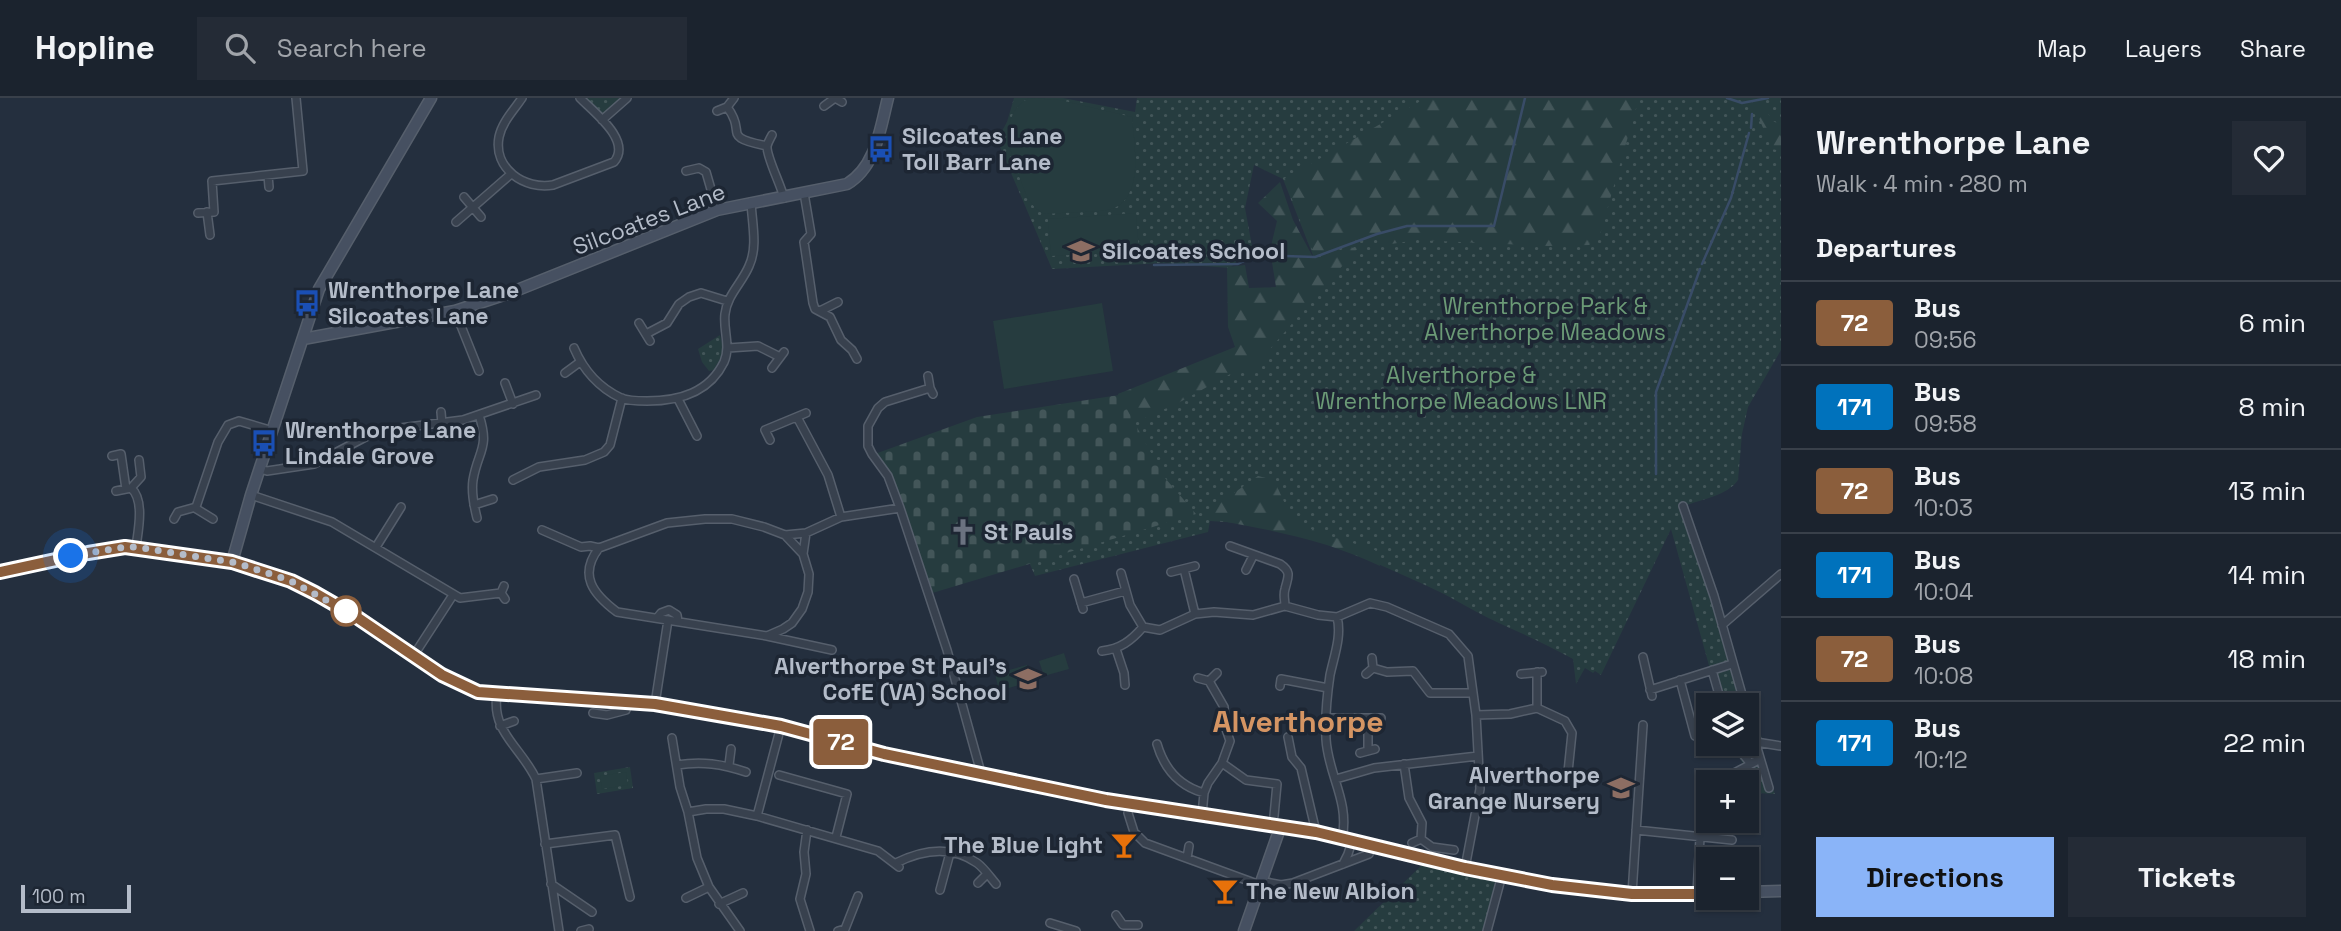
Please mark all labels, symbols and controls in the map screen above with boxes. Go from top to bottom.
search box [197,17,687,80]
text: Hopline [35,27,155,69]
icon: search [221,29,259,67]
text: Search here [277,31,427,65]
text: Map [2037,33,2087,64]
text: Layers [2125,33,2202,64]
text: Share [2240,33,2306,64]
place label: Silcoates Lane Toll Barr Lane [902,121,1063,177]
button: heart [2232,121,2306,195]
text: Wrenthorpe Lane [1816,122,2090,164]
bus stop icon: Silcoates Lane Toll Barr Lane [866,134,896,164]
text: Walk · 4 min · 280 m [1816,169,2028,199]
street label: Silcoates Lane [568,176,730,262]
text: Departures [1816,231,1957,265]
school or university icon: Silcoates School [1066,236,1096,266]
place label: Silcoates School [1102,236,1285,266]
place label: Wrenthorpe Lane Silcoates Lane [328,275,519,331]
bus stop icon: Wrenthorpe Lane Silcoates Lane [292,288,322,318]
park label: Wrenthorpe Park & Alverthorpe Meadows [1424,291,1666,347]
text: Bus [1914,291,1961,325]
text: 6 min [2239,306,2306,340]
text: 72 [1841,307,1868,338]
text: 09:56 [1914,325,1977,355]
park label: Alverthorpe & Wrenthorpe Meadows LNR [1315,360,1607,416]
text: Bus [1914,375,1961,409]
text: 8 min [2238,390,2306,424]
text: 171 [1837,391,1872,422]
text: 09:58 [1914,409,1977,439]
place label: Wrenthorpe Lane Lindale Grove [285,415,476,471]
bus stop icon: Wrenthorpe Lane Lindale Grove [249,428,279,458]
text: Bus [1914,459,1961,493]
text: 13 min [2228,474,2306,508]
text: 72 [1841,475,1868,506]
text: 10:03 [1914,493,1973,523]
church icon: St Pauls [948,517,978,547]
place label: St Pauls [984,517,1073,547]
your location [53,538,88,573]
text: Bus [1914,543,1961,577]
text: 14 min [2228,558,2306,592]
text: 171 [1837,559,1872,590]
text: 10:04 [1914,577,1973,607]
unlabelled marker [331,596,361,626]
text: Bus [1914,627,1961,661]
text: 18 min [2228,642,2306,676]
text: 72 [1841,643,1868,674]
place label: Alverthorpe St Paul's CofE (VA) School [774,651,1007,707]
text: 10:08 [1914,661,1973,691]
school or university icon: Alverthorpe St Paul's CofE (VA) School [1013,664,1043,694]
map controls [1696,693,1759,910]
button: layers [1696,693,1759,756]
district label: Alverthorpe [1212,702,1384,741]
text: Bus [1914,711,1961,745]
line badge: 72 [810,719,872,765]
text: 72 [827,726,855,757]
text: 22 min [2223,726,2306,760]
text: 171 [1837,727,1872,758]
text: 10:12 [1914,745,1968,775]
place label: Alverthorpe Grange Nursery [1428,760,1600,816]
button: + [1696,770,1759,833]
school or university icon: Alverthorpe Grange Nursery [1606,773,1636,803]
place label: The Blue Light [944,830,1103,860]
bar icon: The Blue Light [1109,830,1139,860]
button: Directions [1816,837,2054,917]
button: Tickets [2068,837,2306,917]
button: − [1696,847,1759,910]
bar icon: The New Albion [1210,876,1240,906]
place label: The New Albion [1246,876,1415,906]
scale bar [21,882,131,914]
text: 100 m [32,884,86,909]

